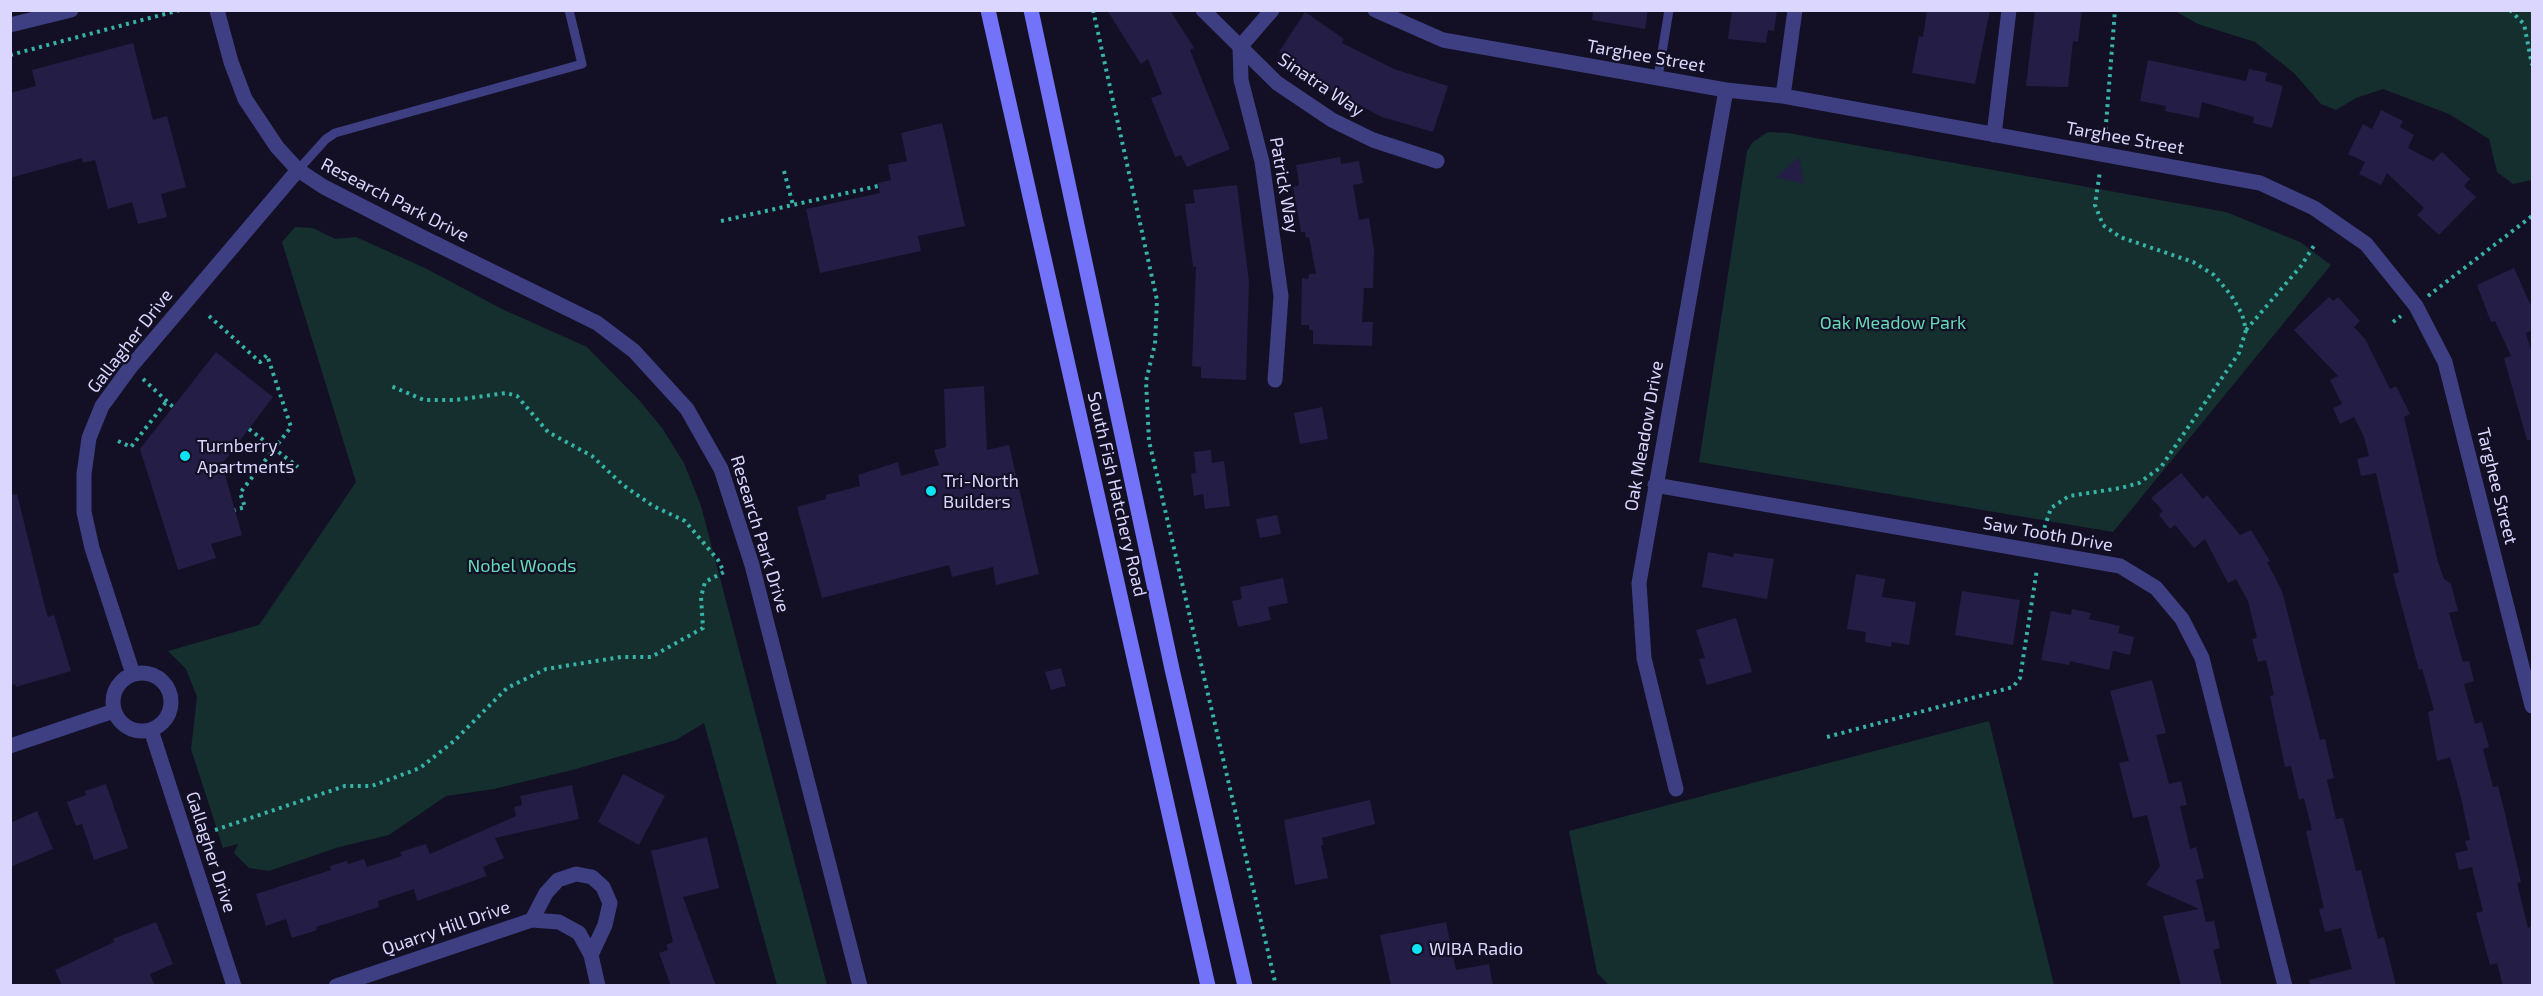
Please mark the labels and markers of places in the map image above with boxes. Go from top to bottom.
place label: Turnberry Apartments [197,435,294,478]
marker: Turnberry Apartments [178,449,192,463]
place label: Tri-North Builders [943,470,1019,512]
marker: Tri-North Builders [924,484,938,498]
place label: WIBA Radio [1429,938,1523,960]
marker: WIBA Radio [1410,942,1424,956]

